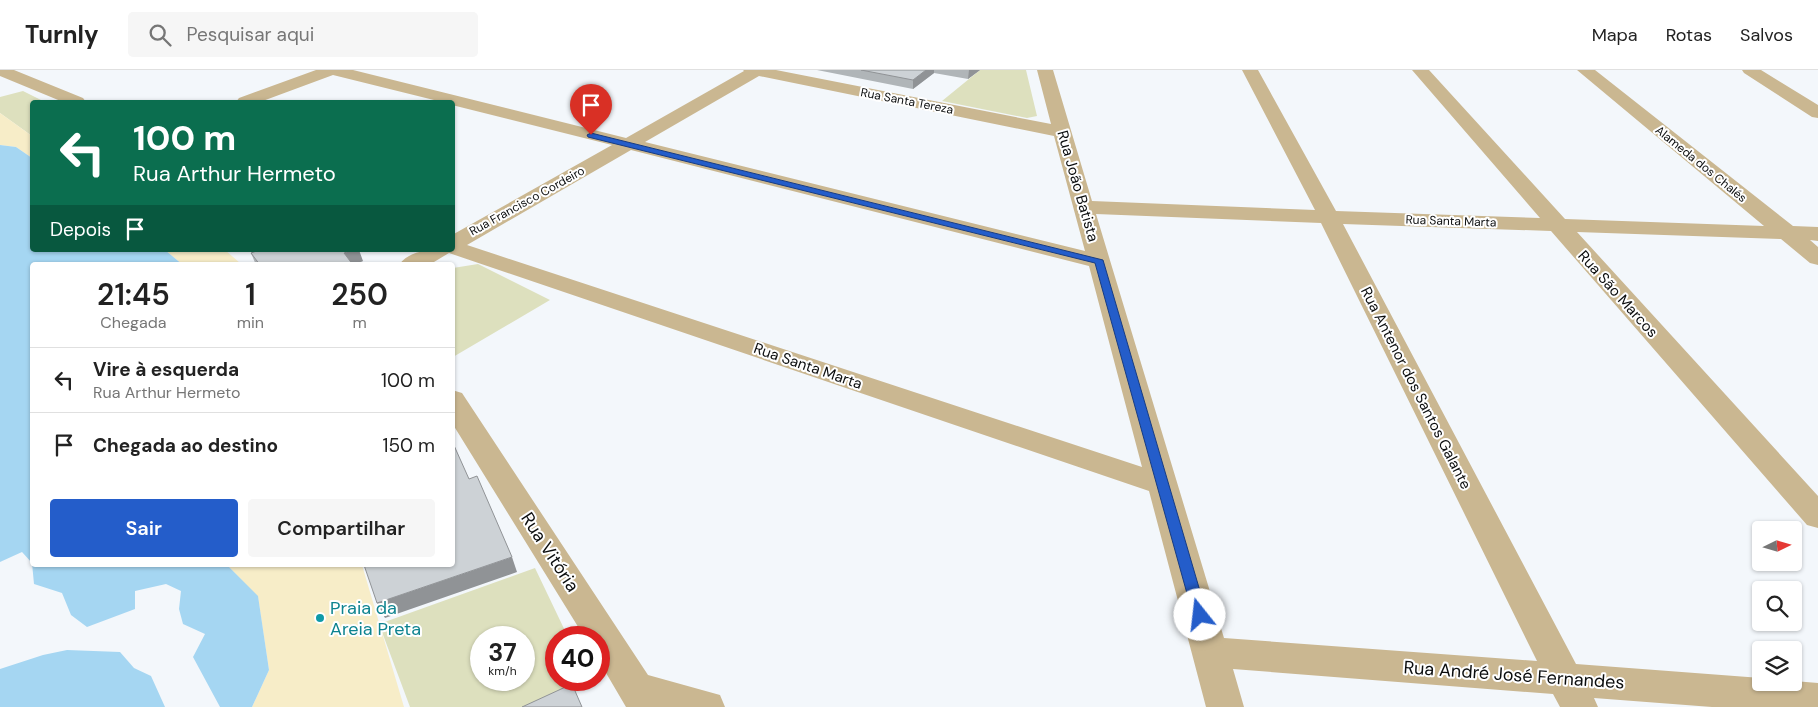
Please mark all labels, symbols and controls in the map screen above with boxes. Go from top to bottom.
search box [128,12,478,57]
text: Turnly [25,19,98,50]
icon: search [146,21,174,49]
text: Pesquisar aqui [186,22,314,47]
text: Mapa [1592,23,1638,47]
text: Rotas [1666,23,1712,47]
text: Salvos [1740,23,1793,47]
pin [570,84,612,135]
street label: Rua Santa Tereza [859,84,955,118]
icon: arrive [577,91,605,119]
text: 100 m [133,115,236,161]
icon: left [50,120,115,185]
street label: Alameda dos Chalés [1652,122,1750,206]
street label: Rua João Batista [1053,128,1103,244]
text: Rua Arthur Hermeto [133,159,336,188]
street label: Rua Francisco Cordeiro [467,163,587,239]
street label: Rua Santa Marta [1405,211,1497,231]
icon: arrive [121,215,149,243]
text: Depois [50,217,111,242]
street label: Rua São Marcos [1574,246,1662,342]
text: 21:45 [97,275,170,314]
text: 1 [245,275,256,314]
text: 250 [331,275,388,314]
street label: Rua Antenor dos Santos Galante [1356,283,1476,493]
text: Chegada [100,312,166,333]
text: min [237,312,264,333]
text: m [352,312,367,333]
street label: Rua Santa Marta [751,338,865,394]
text: Vire à esquerda [93,357,239,382]
icon: left [50,366,78,394]
text: 100 m [381,368,435,393]
text: Rua Arthur Hermeto [93,382,241,403]
icon: arrive [50,431,78,459]
text: Chegada ao destino [93,433,278,458]
text: 150 m [383,433,435,458]
button: Sair [50,499,238,557]
button: Compartilhar [248,499,435,557]
street label: Rua Vitória [515,508,585,596]
north arrow [1752,521,1802,571]
map controls [1752,521,1802,691]
button: search [1752,581,1802,631]
position arrow [1173,588,1225,640]
place label: Praia da Areia Preta [330,596,421,641]
marker: Praia da Areia Preta [314,612,326,624]
speed limit sign: 40 [545,626,610,691]
text: 37 [488,636,517,669]
button: layers [1752,641,1802,691]
street label: Rua André José Fernandes [1403,655,1625,695]
text: km/h [488,663,517,679]

